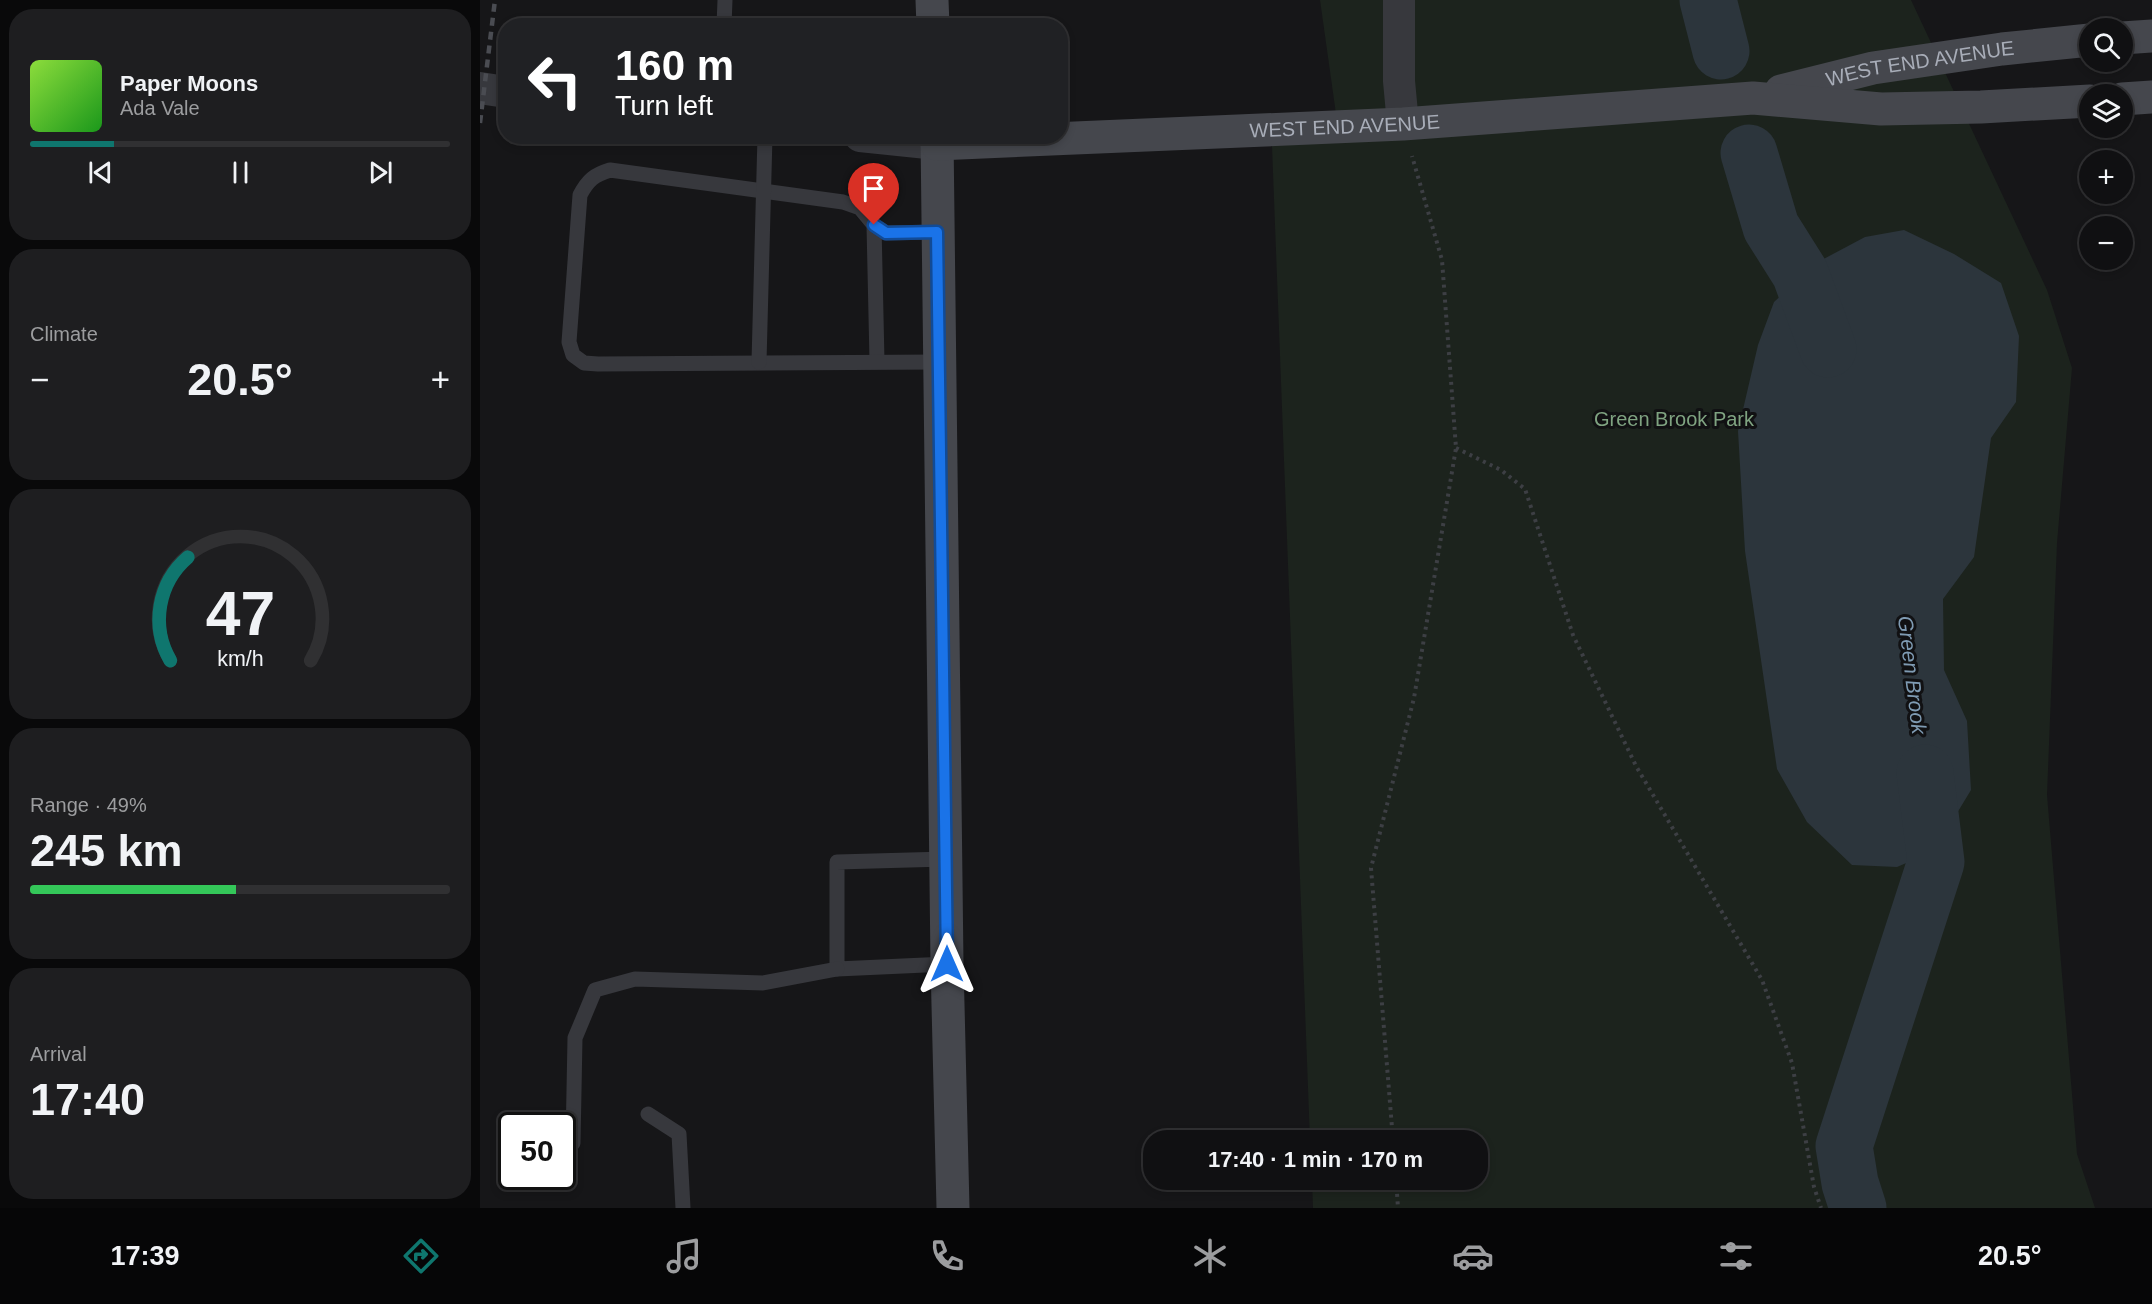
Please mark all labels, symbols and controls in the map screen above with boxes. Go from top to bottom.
map controls [2079,18,2133,270]
button: search [2079,18,2133,72]
street label: WEST END AVENUE [1824,37,2015,90]
icon: left [516,42,594,120]
text: 160 m [615,42,734,89]
text: Paper Moons [120,71,258,96]
button: layers [2079,84,2133,138]
text: Turn left [615,91,713,121]
text: Ada Vale [120,97,200,119]
street label: WEST END AVENUE [1249,110,1441,142]
button: + [2079,150,2133,204]
icon: previous [84,156,117,189]
icon: pause [224,156,257,189]
icon: next [364,156,397,189]
pin [848,163,899,225]
icon: arrive [857,172,890,205]
button: − [2079,216,2133,270]
text: Climate [30,323,98,345]
text: 20.5° [187,354,293,405]
text: − [30,361,49,398]
text: + [431,361,450,398]
park label: Green Brook Park [1594,408,1755,430]
text: 47 [205,579,275,648]
water label: Green Brook [1894,614,1931,737]
text: km/h [217,647,263,671]
text: Range · 49% [30,794,147,816]
text: 245 km [30,825,183,876]
position arrow [915,932,979,996]
text: Arrival [30,1043,87,1065]
text: 17:40 [30,1074,145,1125]
speed limit sign: 50 [498,1112,576,1190]
text: 17:40 · 1 min · 170 m [1208,1147,1423,1172]
icon: directions [400,1235,442,1277]
icon: music [663,1235,705,1277]
icon: phone [926,1235,968,1277]
icon: climate [1189,1235,1231,1277]
icon: car [1452,1235,1494,1277]
icon: filters [1715,1235,1757,1277]
text: 17:39 [110,1241,180,1271]
text: 20.5° [1978,1241,2041,1271]

